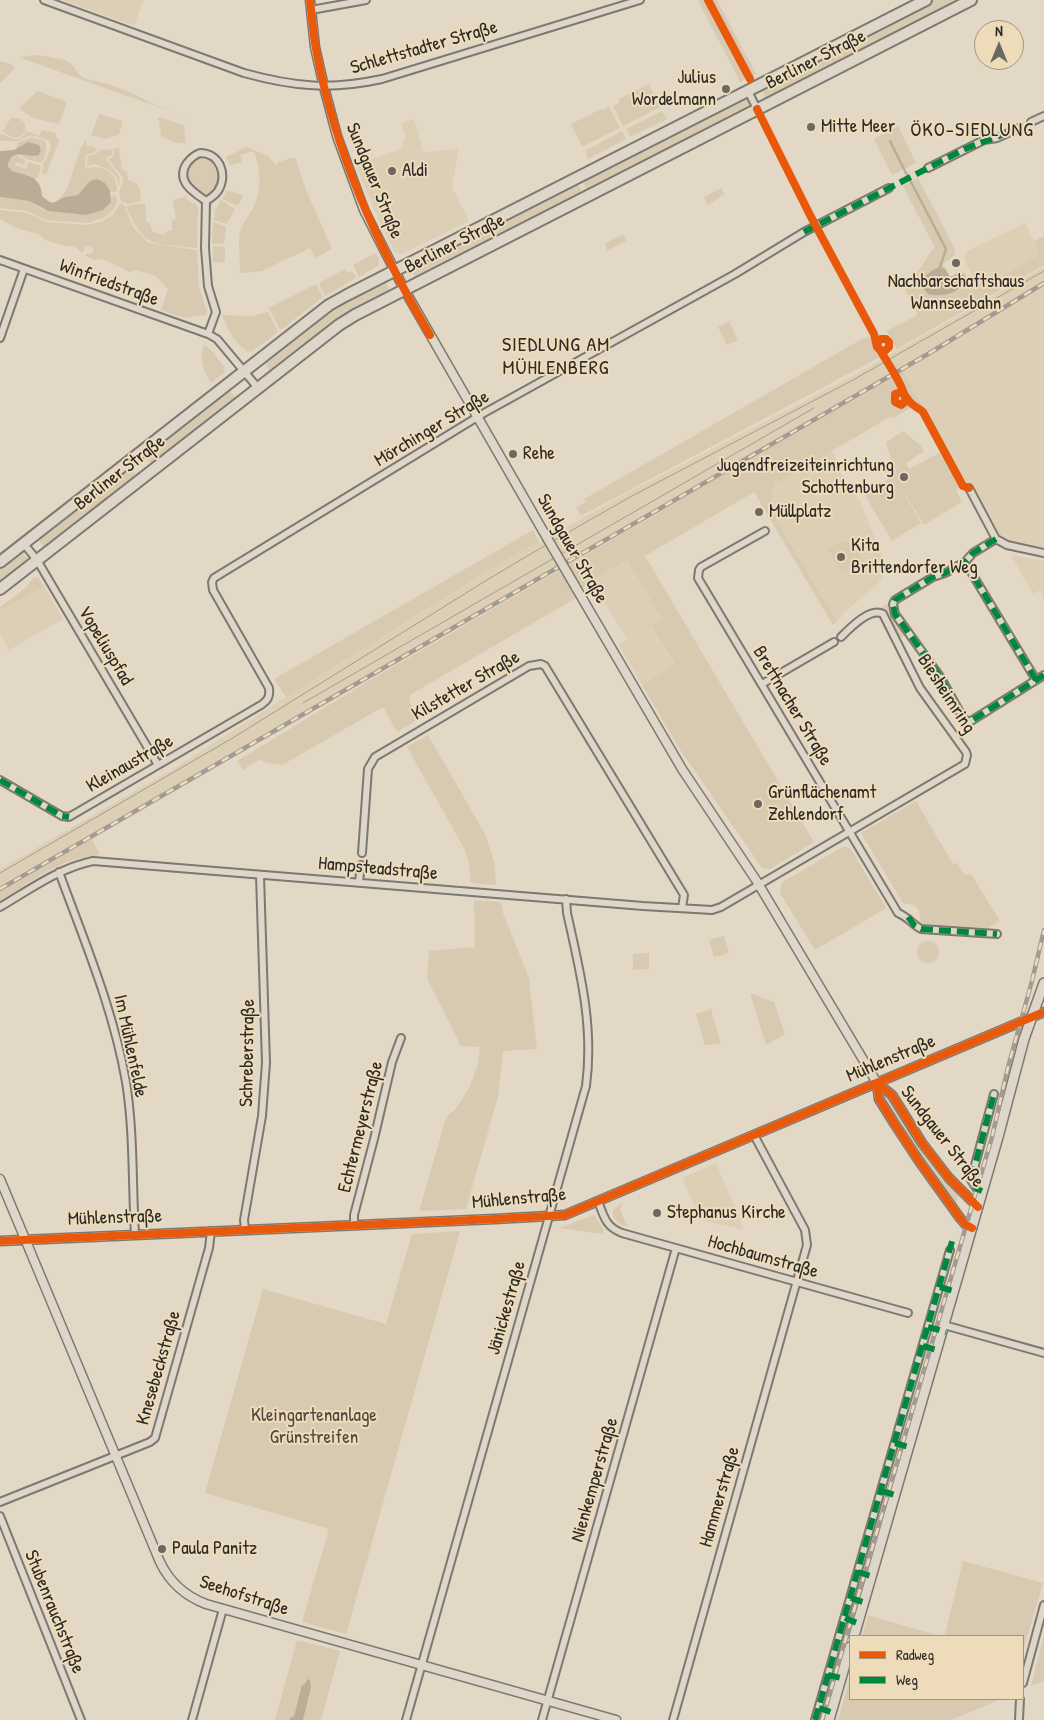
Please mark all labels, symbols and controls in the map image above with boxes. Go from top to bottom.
street label: Schlettstadter Straße [348,16,500,80]
north arrow [974,20,1024,70]
text: N [995,21,1003,40]
street label: Berliner Straße [762,25,870,95]
place label: Julius Wordelmann [632,67,716,111]
marker: Julius Wordelmann [720,83,732,95]
place label: Mitte Meer [821,116,895,138]
district label: ÖKO-SIEDLUNG [909,119,1035,143]
street label: Sundgauer Straße [340,120,408,242]
marker: Mitte Meer [805,121,817,133]
place label: Aldi [402,160,428,182]
marker: Aldi [386,165,398,177]
street label: Berliner Straße [401,209,509,279]
street label: Winfriedstraße [56,254,162,312]
marker: Nachbarschaftshaus Wannseebahn [950,257,962,269]
place label: Nachbarschaftshaus Wannseebahn [888,271,1024,315]
district label: SIEDLUNG AM MÜHLENBERG [501,334,611,381]
street label: Mörchinger Straße [370,386,494,472]
street label: Berliner Straße [70,430,170,516]
place label: Rehe [523,443,555,465]
marker: Rehe [507,448,519,460]
place label: Jugendfreizeiteinrichtung Schottenburg [716,455,894,499]
marker: Jugendfreizeiteinrichtung Schottenburg [898,471,910,483]
street label: Sundgauer Straße [531,490,613,608]
place label: Müllplatz [769,501,831,523]
marker: Müllplatz [753,506,765,518]
place label: Kita Brittendorfer Weg [851,535,978,579]
marker: Kita Brittendorfer Weg [835,551,847,563]
street label: Vopeliuspfad [73,602,137,690]
street label: Brettnacher Straße [747,642,837,770]
street label: Kilstetter Straße [408,646,524,726]
street label: Biesheimring [912,650,980,738]
street label: Kleinaustraße [82,730,178,798]
place label: Grünflächenamt Zehlendorf [768,782,876,826]
marker: Grünflächenamt Zehlendorf [752,798,764,810]
street label: Hampsteadstraße [317,852,439,886]
street label: Im Mühlenfelde [108,993,152,1099]
street label: Schreberstraße [236,999,260,1107]
street label: Mühlenstraße [843,1030,939,1088]
street label: Echtermeyerstraße [334,1059,388,1195]
street label: Sundgauer Straße [895,1082,989,1192]
street label: Mühlenstraße [471,1184,567,1214]
place label: Stephanus Kirche [667,1202,786,1224]
street label: Mühlenstraße [67,1205,163,1231]
marker: Stephanus Kirche [651,1207,663,1219]
street label: Hochbaumstraße [705,1230,821,1284]
street label: Jänickestraße [483,1259,531,1357]
street label: Knesebeckstraße [132,1308,186,1428]
park label: Kleingartenanlage Grünstreifen [251,1405,377,1449]
street label: Nienkemperstraße [566,1415,624,1545]
street label: Hammerstraße [695,1444,745,1550]
place label: Paula Panitz [172,1538,257,1560]
marker: Paula Panitz [156,1543,168,1555]
street label: Stubenrauchstraße [19,1547,89,1677]
street label: Seehofstraße [196,1571,292,1621]
legend [849,1635,1024,1700]
text: Radweg [896,1644,934,1665]
text: Weg [896,1669,918,1690]

